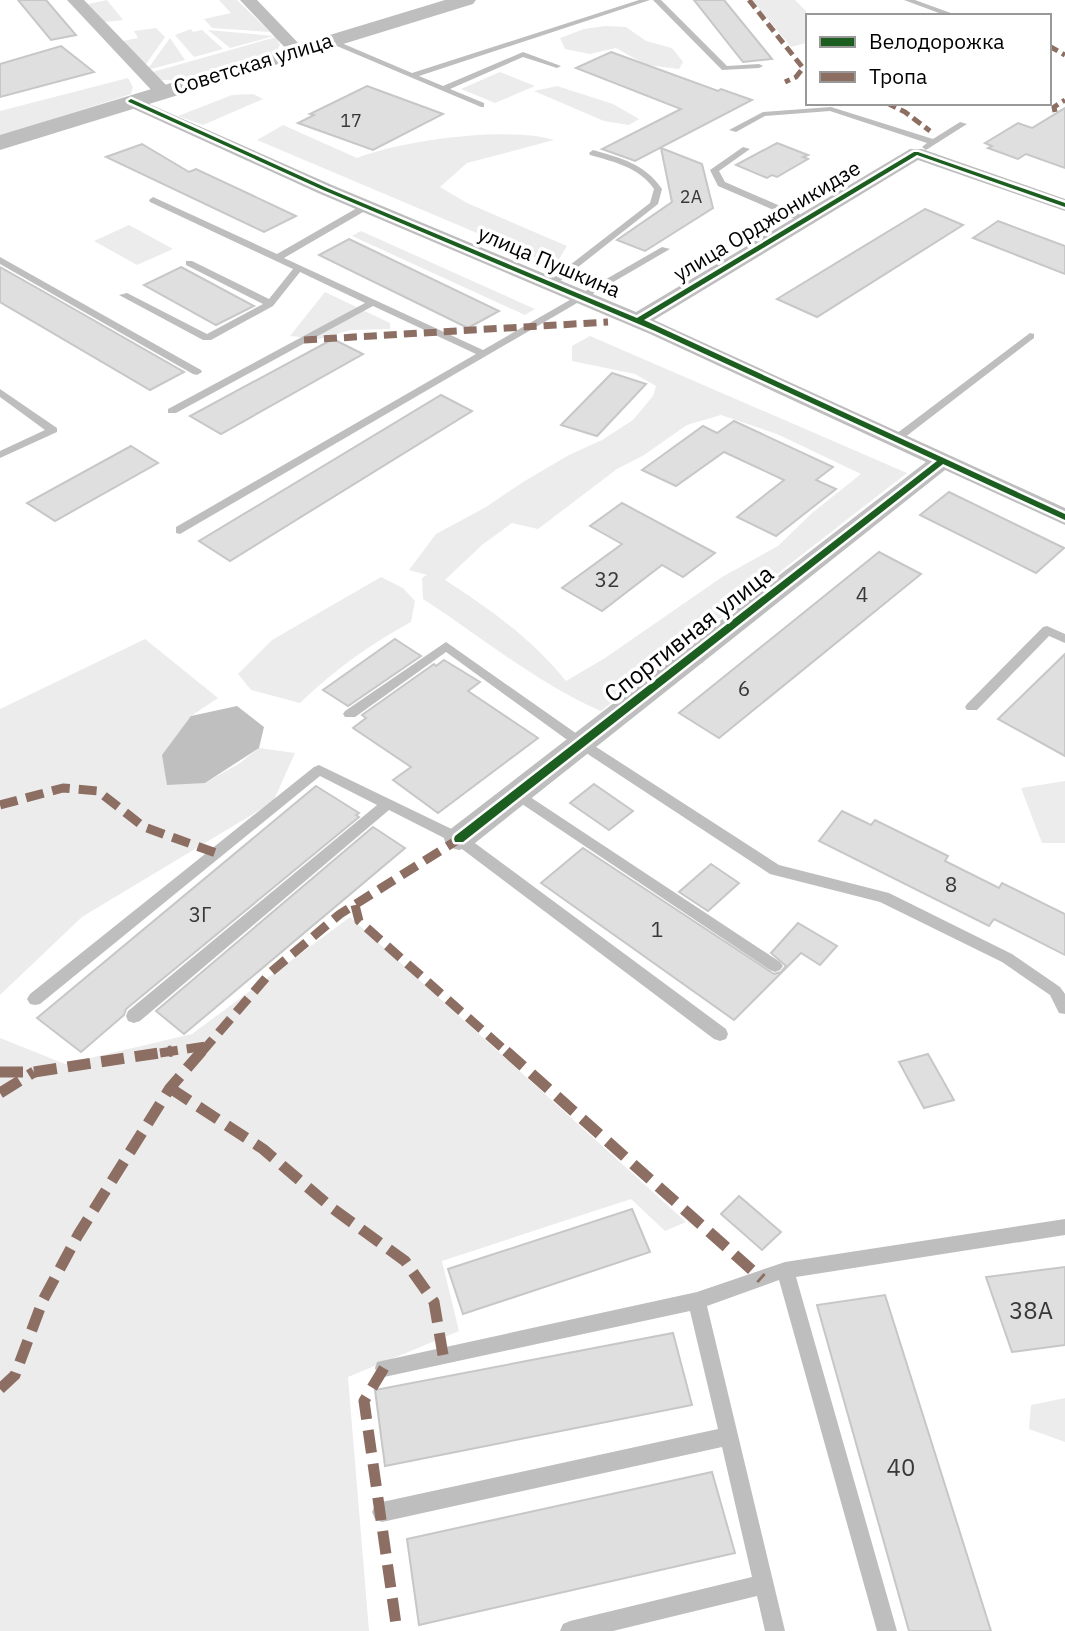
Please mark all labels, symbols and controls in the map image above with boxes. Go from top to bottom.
legend [806,14,1051,105]
street label: Советская улица [170,26,336,101]
text: Велодорожка [869,27,1004,55]
text: Тропа [869,62,927,90]
house number: 17 [340,109,362,132]
street label: улица Орджоникидзе [668,153,865,287]
house number: 2А [680,185,703,208]
street label: улица Пушкина [474,218,625,304]
street label: Спортивная улица [597,557,780,709]
house number: 32 [594,565,620,593]
house number: 4 [856,580,868,608]
house number: 6 [738,674,750,702]
house number: 8 [945,870,957,898]
house number: 3Г [188,900,212,928]
house number: 1 [651,915,663,943]
house number: 38А [1009,1294,1053,1326]
house number: 40 [887,1451,915,1483]

